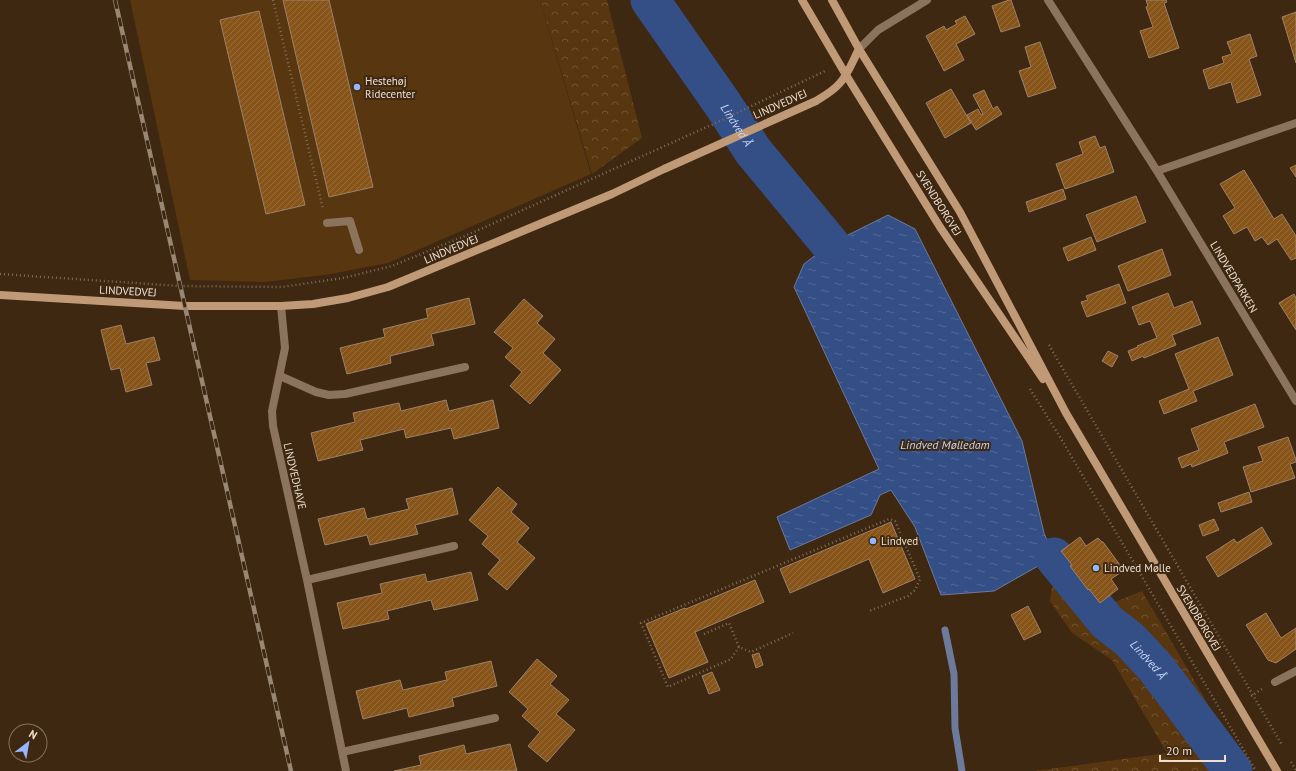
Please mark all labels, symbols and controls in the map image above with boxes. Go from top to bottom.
place label: Hestehøj Ridecenter [365,74,415,101]
marker: Hestehøj Ridecenter [352,82,362,92]
street label: LINDVEDVEJ [751,86,809,122]
water label: Lindved Å [717,101,756,149]
street label: SVENDBORGVEJ [913,168,965,238]
street label: LINDVEDVEJ [422,231,480,267]
street label: LINDVEDPARKEN [1207,239,1261,315]
street label: LINDVEDVEJ [99,283,157,299]
water label: Lindved Mølledam [900,437,990,452]
street label: LINDVEDHAVE [281,441,309,511]
place label: Lindved [881,534,918,548]
marker: Lindved [868,536,878,546]
place label: Lindved Mølle [1104,561,1171,575]
marker: Lindved Mølle [1091,563,1101,573]
street label: SVENDBORGVEJ [1174,582,1224,654]
water label: Lindved Å [1127,637,1170,683]
north arrow [8,723,48,763]
text: N [26,727,40,742]
scale bar [1160,737,1225,763]
text: 20 m [1166,743,1192,758]

